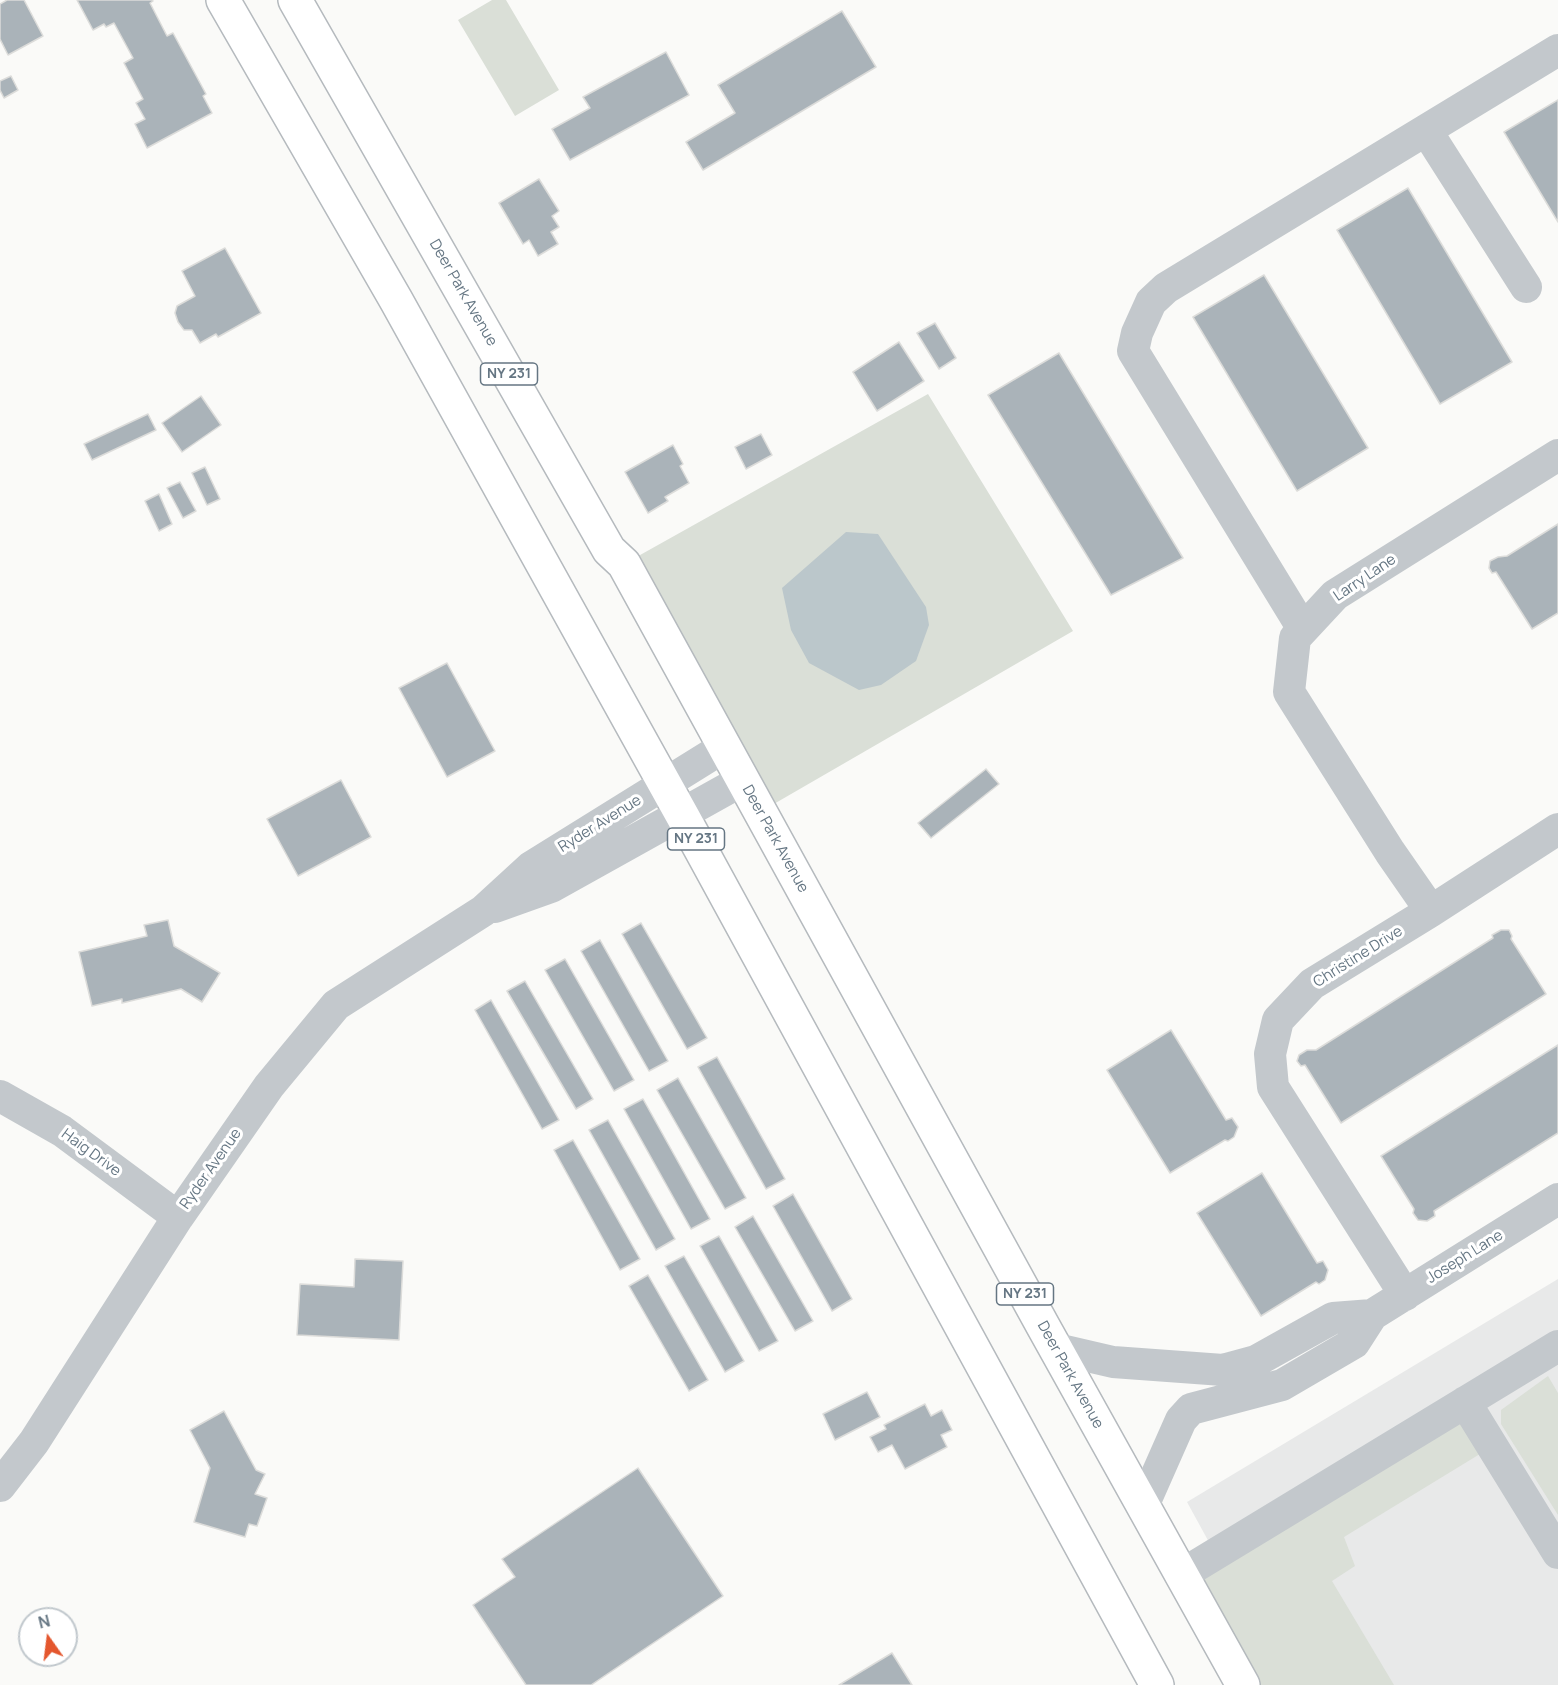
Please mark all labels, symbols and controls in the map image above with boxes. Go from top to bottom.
street label: Deer Park Avenue [425,236,501,350]
road number: NY 231 [480,363,538,385]
street label: Larry Lane [1330,551,1400,605]
street label: Deer Park Avenue [738,782,812,896]
street label: Ryder Avenue [555,791,645,857]
road number: NY 231 [668,828,724,850]
street label: Christine Drive [1310,922,1406,992]
street label: Haig Drive [58,1125,124,1181]
street label: Ryder Avenue [177,1125,245,1213]
street label: Joseph Lane [1424,1226,1506,1288]
road number: NY 231 [996,1283,1054,1305]
street label: Deer Park Avenue [1033,1318,1107,1432]
north arrow [18,1607,78,1667]
text: N [36,1609,52,1634]

